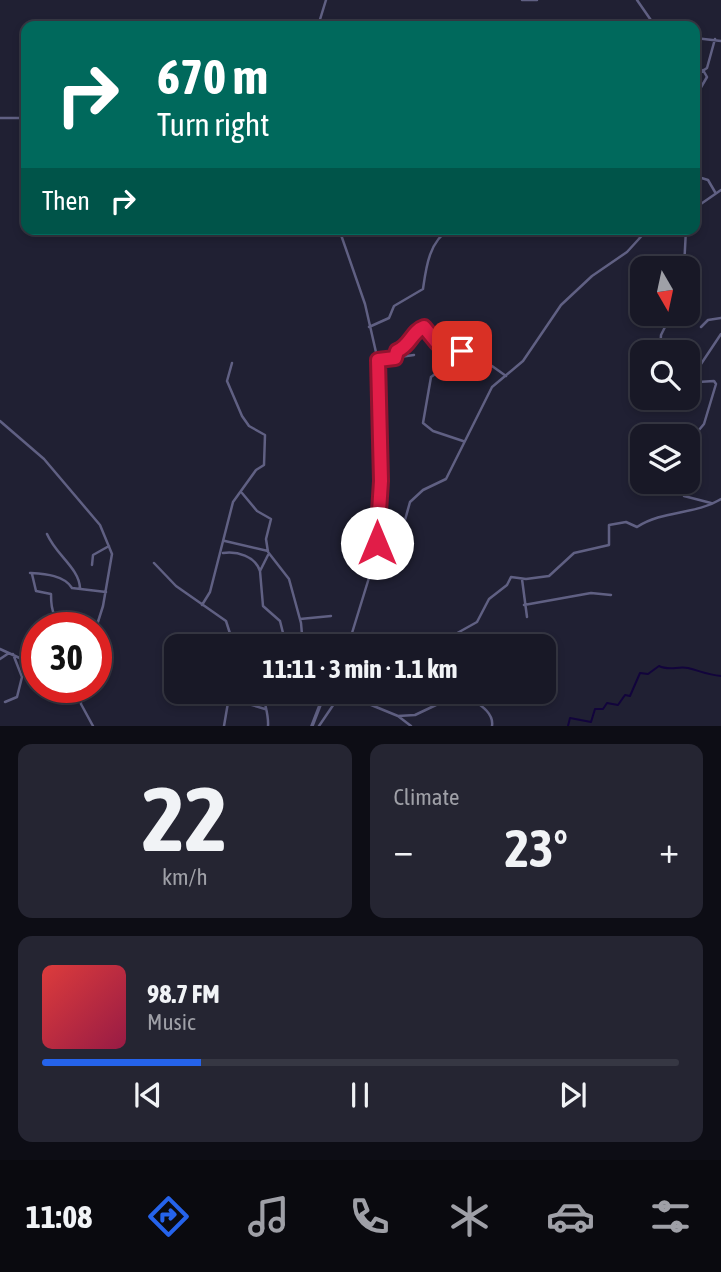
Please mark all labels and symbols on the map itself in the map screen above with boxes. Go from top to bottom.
north arrow [630,256,700,326]
pin [432,321,492,381]
position arrow [340,506,414,580]
speed limit sign: 30 [21,612,112,703]

